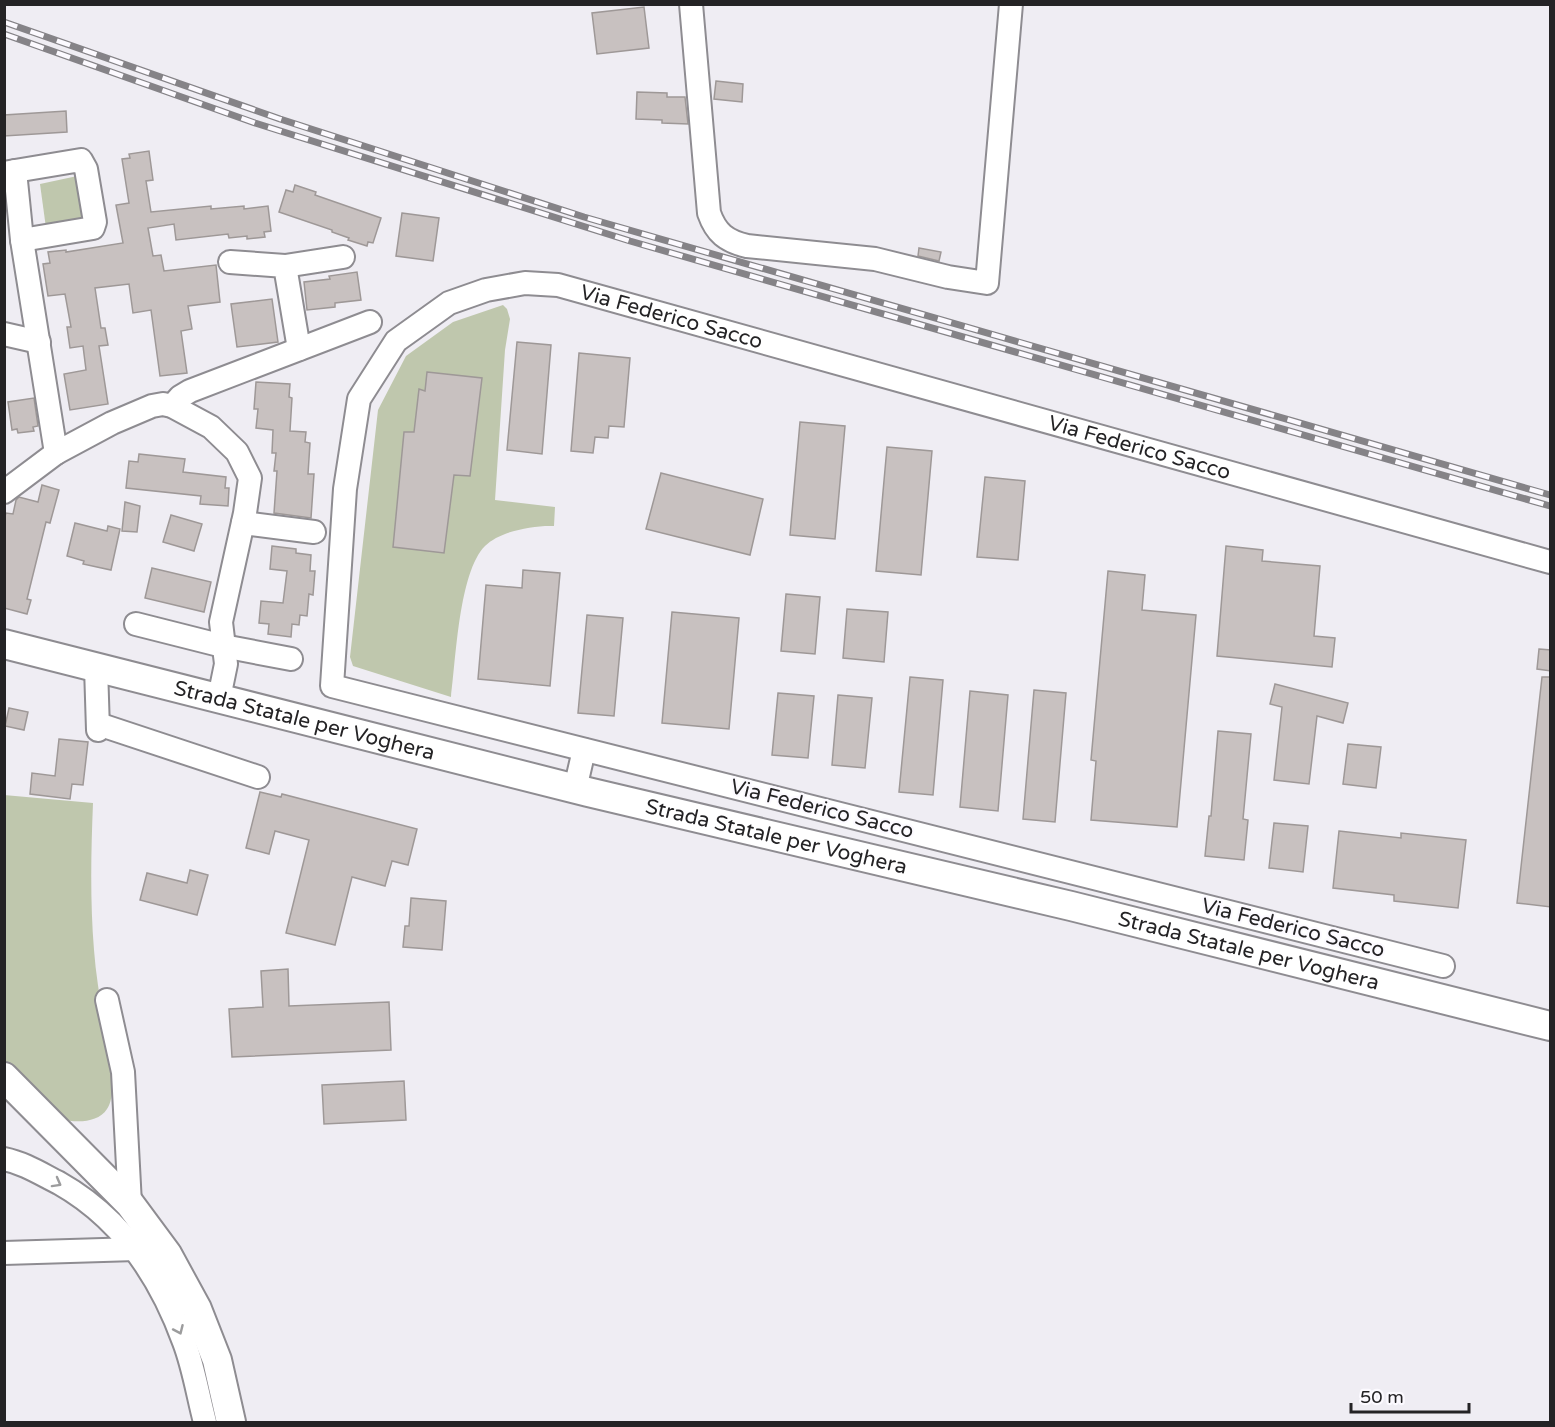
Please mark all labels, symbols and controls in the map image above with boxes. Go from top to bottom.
street label: Via Federico Sacco [577,279,766,354]
street label: Via Federico Sacco [1046,410,1234,485]
street label: Strada Statale per Voghera [171,675,438,765]
street label: Via Federico Sacco [728,774,916,844]
street label: Strada Statale per Voghera [643,793,910,879]
street label: Via Federico Sacco [1199,893,1387,963]
street label: Strada Statale per Voghera [1116,906,1382,995]
one-way arrow [51,1176,61,1187]
one-way arrow [171,1323,183,1334]
scale bar [1351,1376,1470,1414]
text: 50 m [1360,1386,1404,1408]

